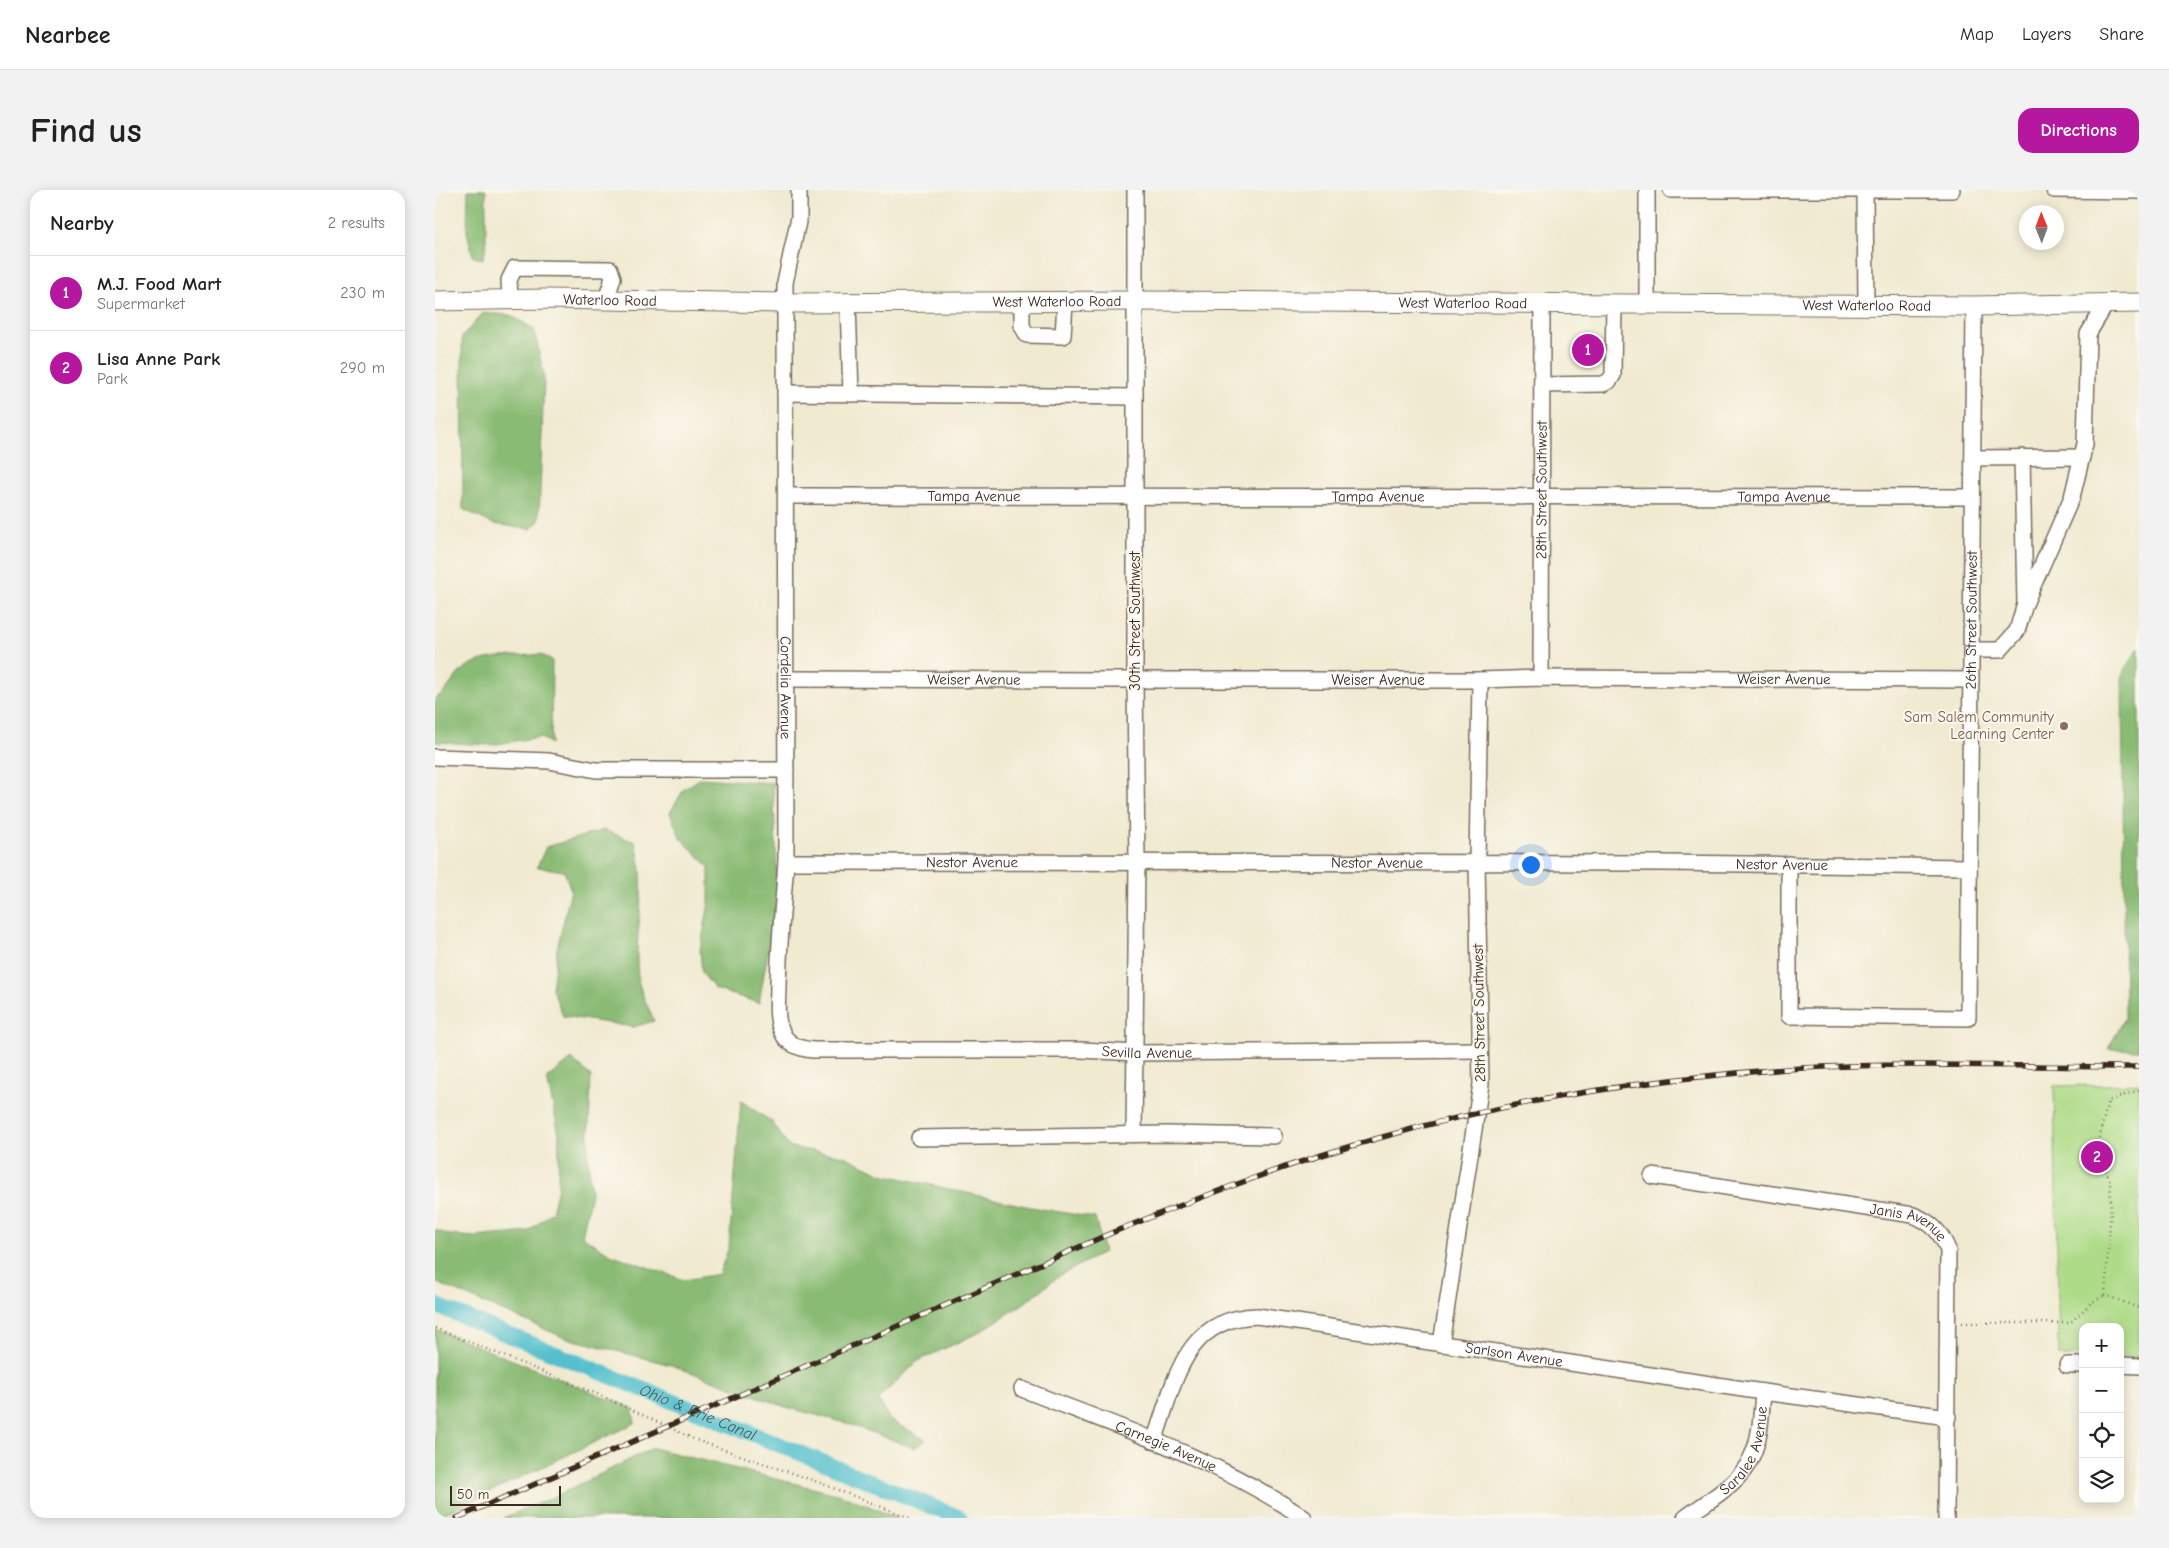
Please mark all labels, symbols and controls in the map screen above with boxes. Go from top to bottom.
text: Nearbee [25,21,110,49]
text: Map [1960,24,1994,45]
text: Layers [2022,24,2071,45]
text: Share [2099,24,2144,45]
button: Directions [2018,108,2139,153]
text: Find us [30,110,142,151]
north arrow [2019,205,2064,250]
text: Nearby [50,211,114,235]
text: 2 results [328,214,385,232]
text: M.J. Food Mart [97,273,221,295]
text: 1 [63,284,69,302]
text: 230 m [340,284,385,302]
street label: Waterloo Road [563,290,657,310]
street label: West Waterloo Road [993,292,1121,311]
street label: West Waterloo Road [1399,294,1527,312]
text: Supermarket [97,295,185,313]
street label: West Waterloo Road [1802,296,1931,315]
pin: 1 [1572,331,1604,369]
text: Lisa Anne Park [97,348,220,370]
text: 2 [62,359,70,377]
text: 290 m [340,359,385,377]
text: Park [97,370,128,388]
street label: 28th Street Southwest [1532,420,1551,559]
street label: Tampa Avenue [927,487,1021,505]
street label: Tampa Avenue [1331,487,1425,506]
street label: Tampa Avenue [1737,488,1831,506]
street label: 30th Street Southwest [1126,550,1144,691]
street label: 26th Street Southwest [1962,550,1981,690]
street label: Cordelia Avenue [777,636,795,740]
street label: Weiser Avenue [927,670,1021,689]
street label: Weiser Avenue [1737,670,1831,688]
street label: Weiser Avenue [1331,671,1425,689]
place label: Sam Salem Community Learning Center [1904,708,2054,743]
marker: Sam Salem Community Learning Center [2058,720,2070,732]
your location [1518,852,1544,878]
street label: Nestor Avenue [926,853,1019,871]
street label: Nestor Avenue [1331,854,1424,872]
street label: Nestor Avenue [1736,855,1829,874]
street label: 28th Street Southwest [1469,943,1489,1082]
street label: Sevilla Avenue [1101,1042,1193,1062]
pin: 2 [2081,1138,2113,1176]
street label: Janis Avenue [1869,1200,1951,1245]
map controls [2079,1323,2124,1503]
button: + [2079,1323,2124,1368]
street label: Sarlson Avenue [1464,1338,1564,1371]
button: − [2079,1368,2124,1413]
water label: Ohio & Erie Canal [637,1381,759,1444]
street label: Saralee Avenue [1716,1405,1771,1499]
button: locate [2079,1413,2124,1458]
street label: Carnegie Avenue [1113,1417,1220,1476]
button: layers [2079,1458,2124,1503]
scale bar [450,1483,561,1506]
text: 50 m [457,1486,489,1503]

